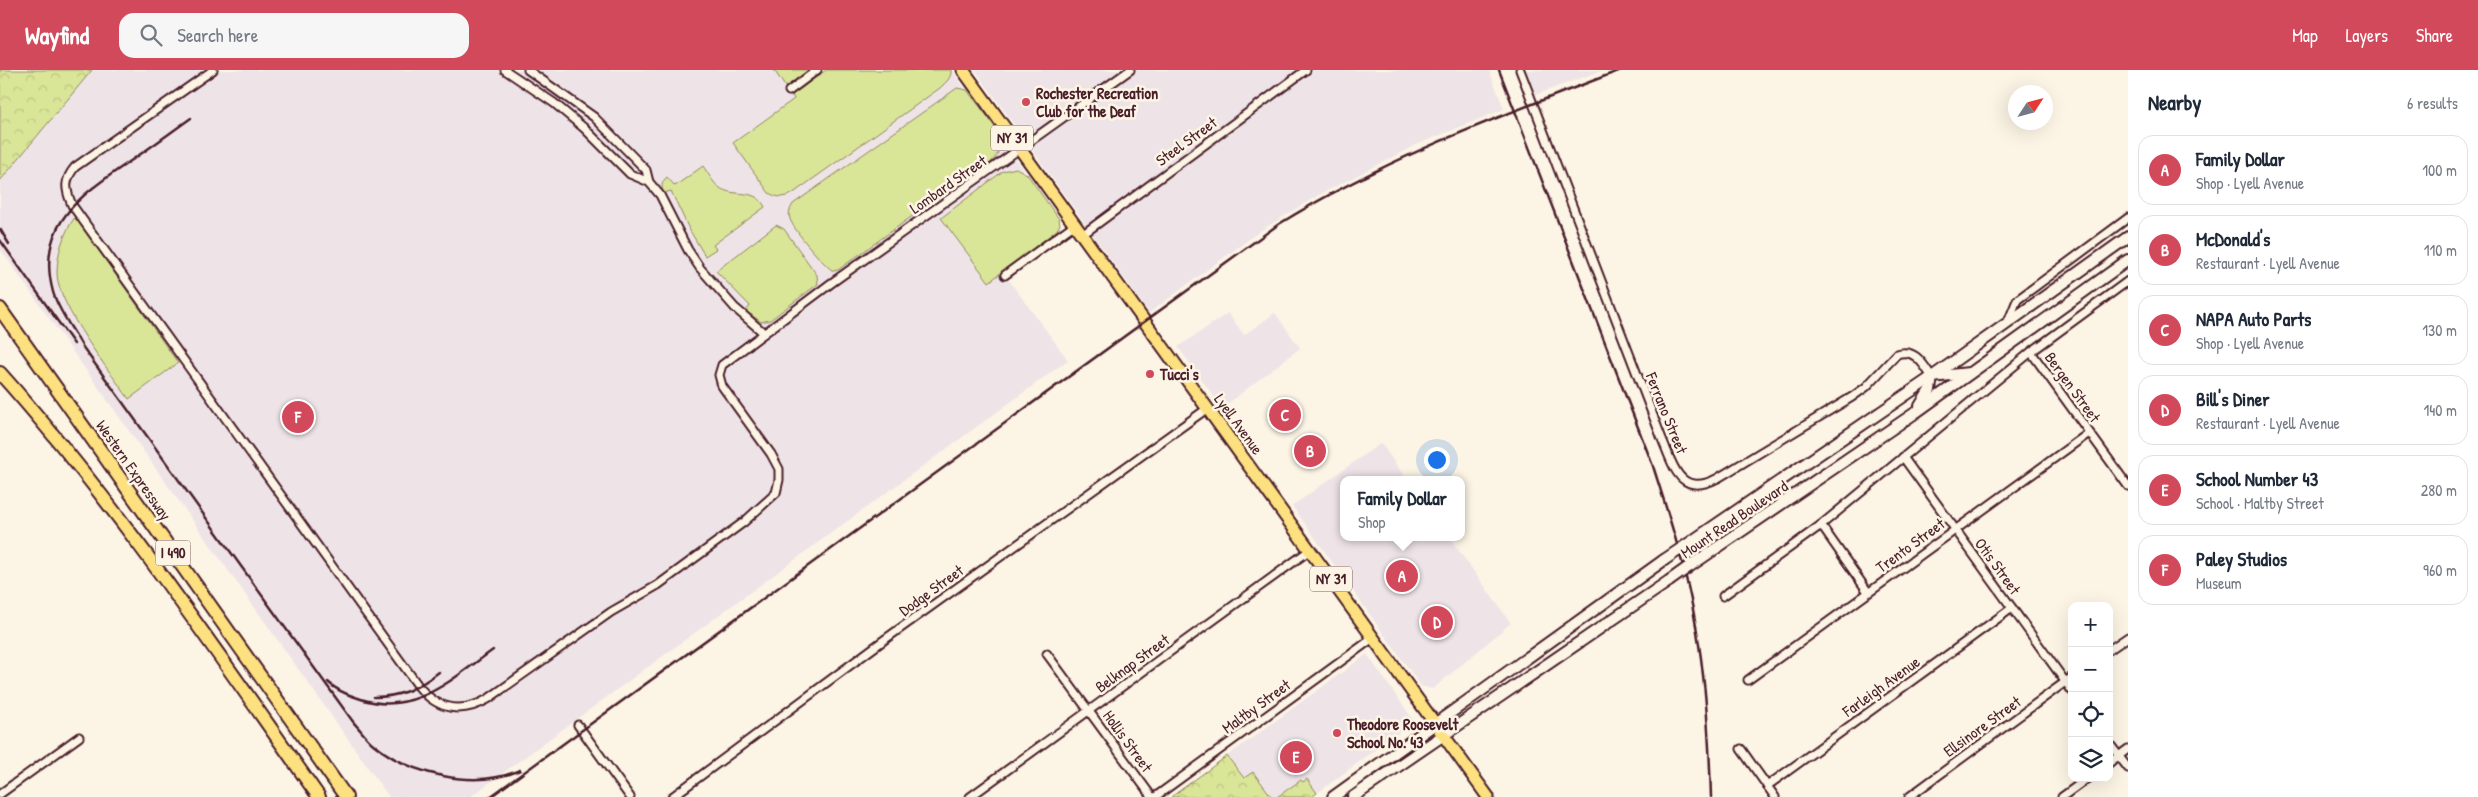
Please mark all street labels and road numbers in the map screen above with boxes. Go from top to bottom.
street label: Steel Street [1151,111,1221,171]
road number: NY 31 [991,126,1033,150]
street label: Lombard Street [905,149,991,219]
street label: Bergen Street [2040,347,2106,427]
street label: Ferrano Street [1640,368,1693,457]
street label: Lyell Avenue [1209,389,1269,459]
street label: Western Expressway [91,415,177,525]
street label: Mount Read Boulevard [1676,475,1792,563]
street label: Trento Street [1871,512,1949,577]
street label: Otis Street [1970,533,2026,599]
road number: I 490 [156,540,190,566]
street label: Dodge Street [894,559,968,621]
road number: NY 31 [1310,566,1352,592]
street label: Belknap Street [1090,628,1174,697]
street label: Farleigh Avenue [1837,650,1925,722]
street label: Maltby Street [1217,673,1295,738]
street label: Ellsinore Street [1939,690,2026,762]
street label: Hollis Street [1098,706,1158,777]

